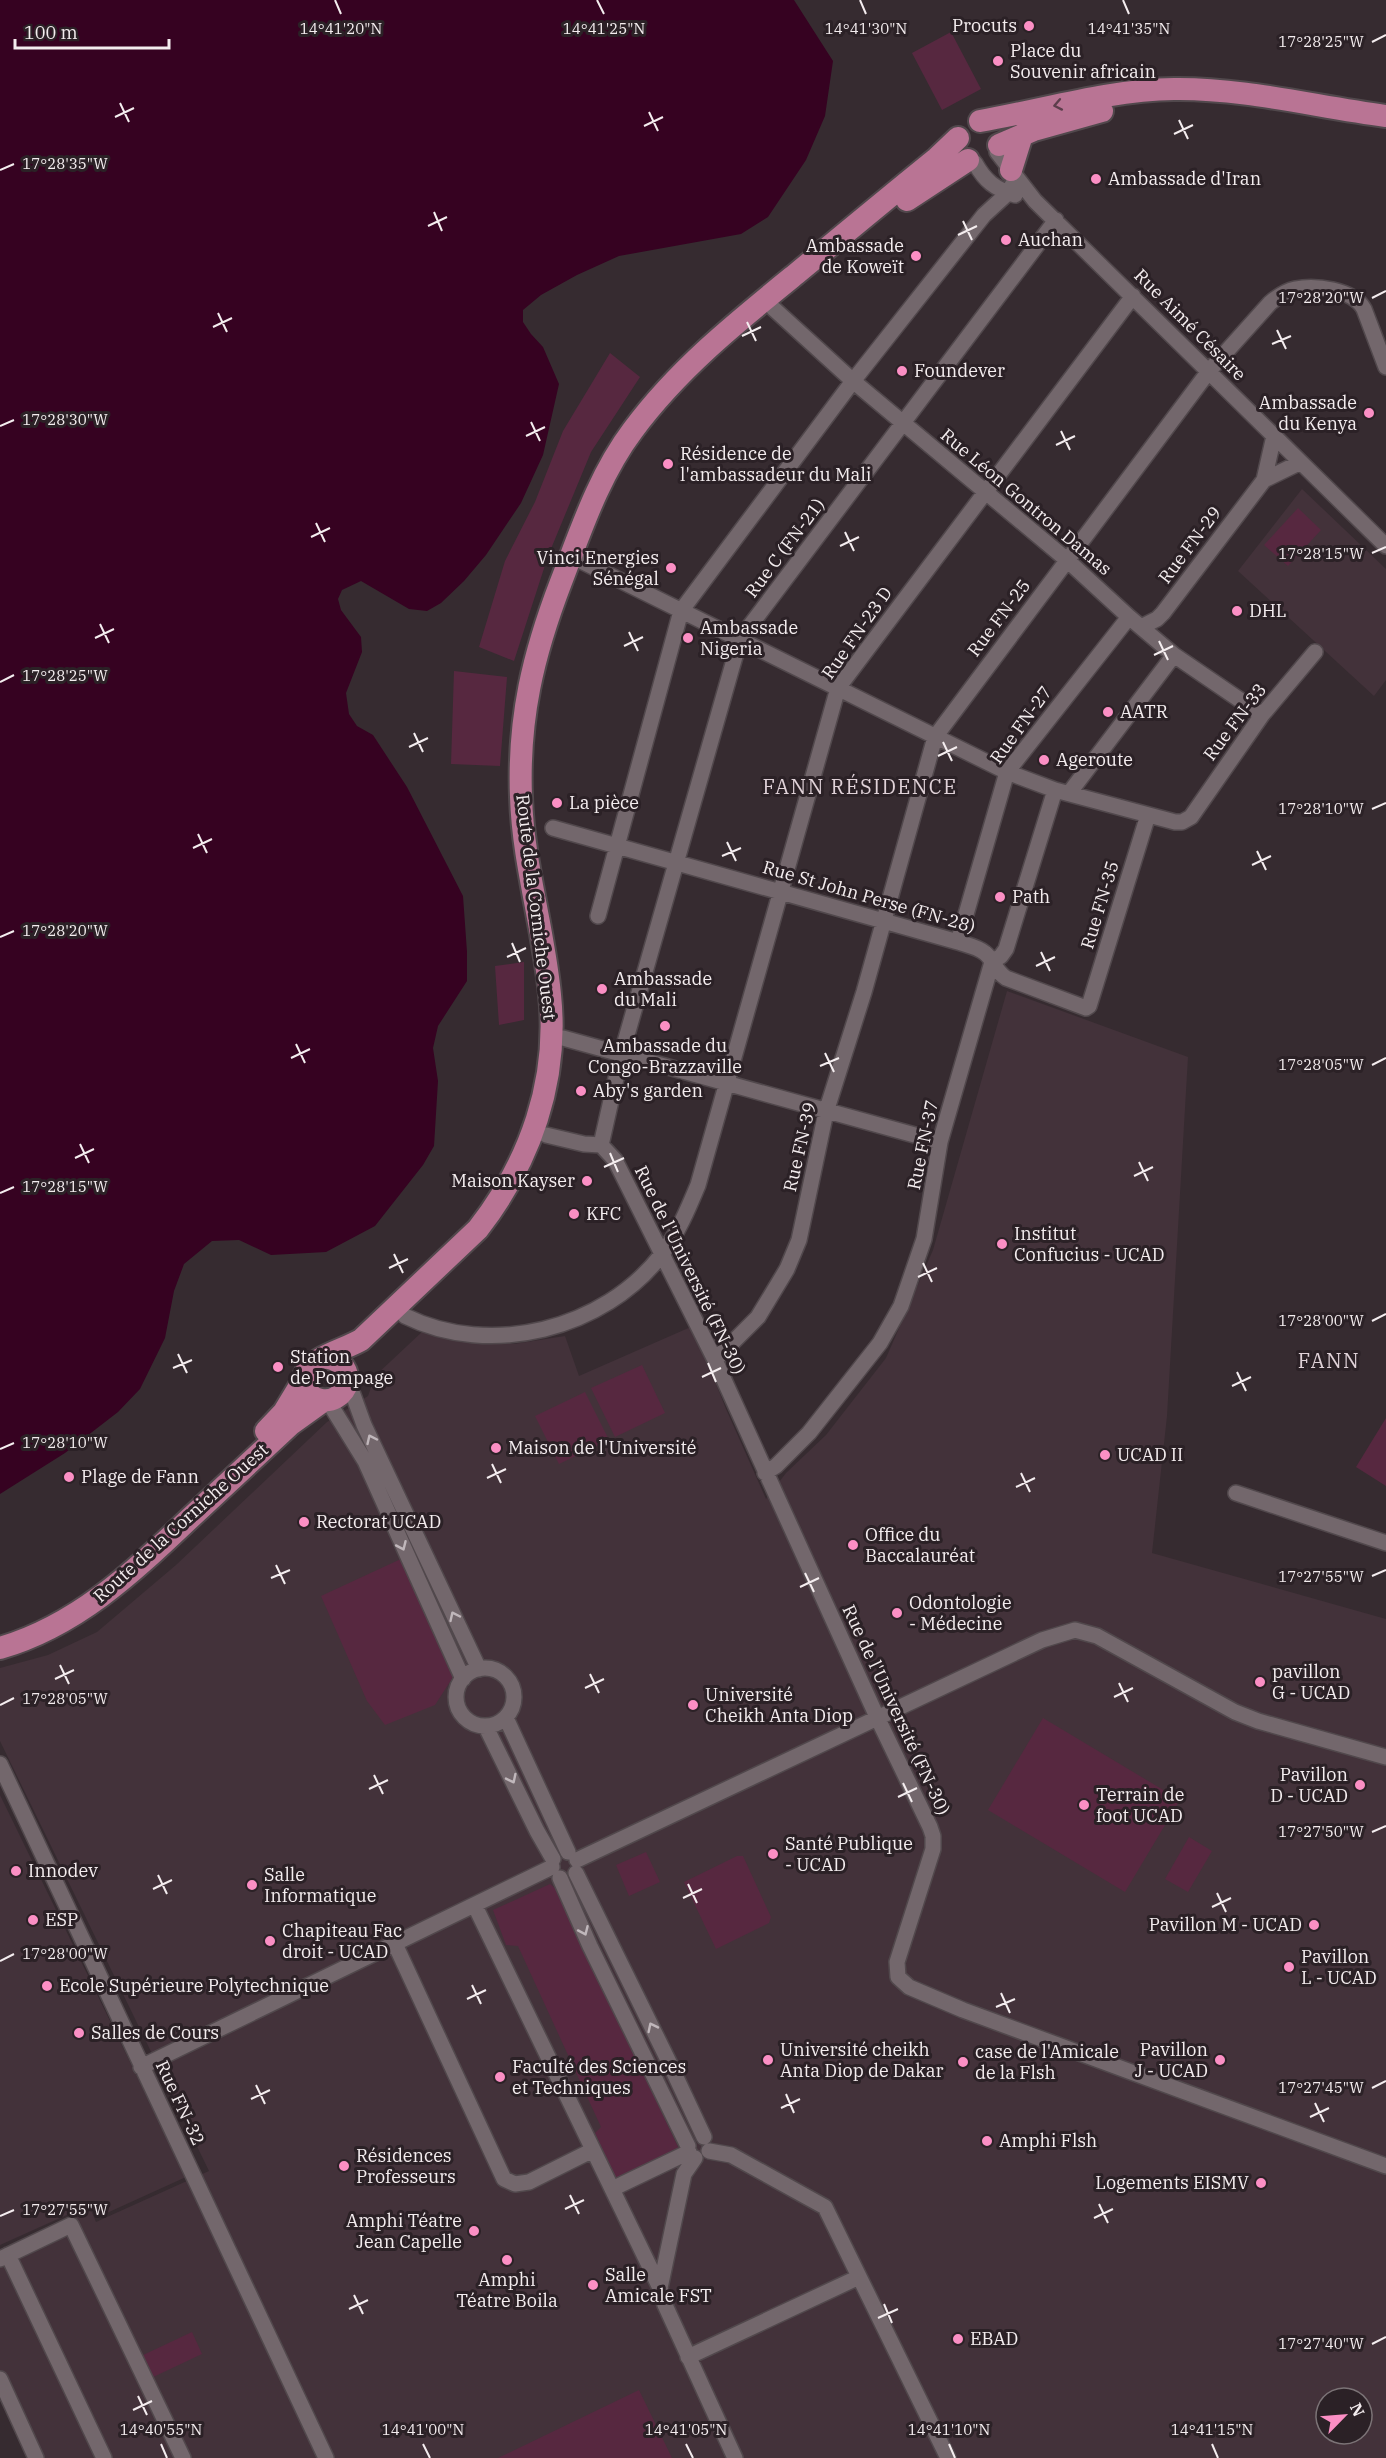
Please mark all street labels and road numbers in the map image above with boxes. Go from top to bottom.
street label: Rue Aimé Césaire [1130,264,1251,385]
street label: Rue Léon Gontron Damas [936,423,1117,580]
street label: Rue C (FN-21) [740,493,829,602]
street label: Rue FN-29 [1153,501,1226,588]
street label: Rue FN-25 [962,574,1035,661]
street label: Rue FN-23 D [816,582,897,683]
street label: Rue FN-33 [1198,678,1271,765]
street label: Rue FN-27 [985,681,1057,768]
street label: Route de la Corniche Ouest [511,793,562,1021]
street label: Rue St John Perse (FN-28) [760,855,978,938]
street label: Rue FN-35 [1075,858,1124,952]
street label: Rue FN-37 [902,1098,943,1192]
street label: Rue FN-39 [778,1100,821,1194]
street label: Rue de l'Université (FN-30) [630,1162,751,1378]
street label: Route de la Corniche Ouest [89,1438,273,1607]
street label: Rue de l'Université (FN-30) [838,1601,955,1819]
street label: Rue FN-32 [151,2057,210,2149]

